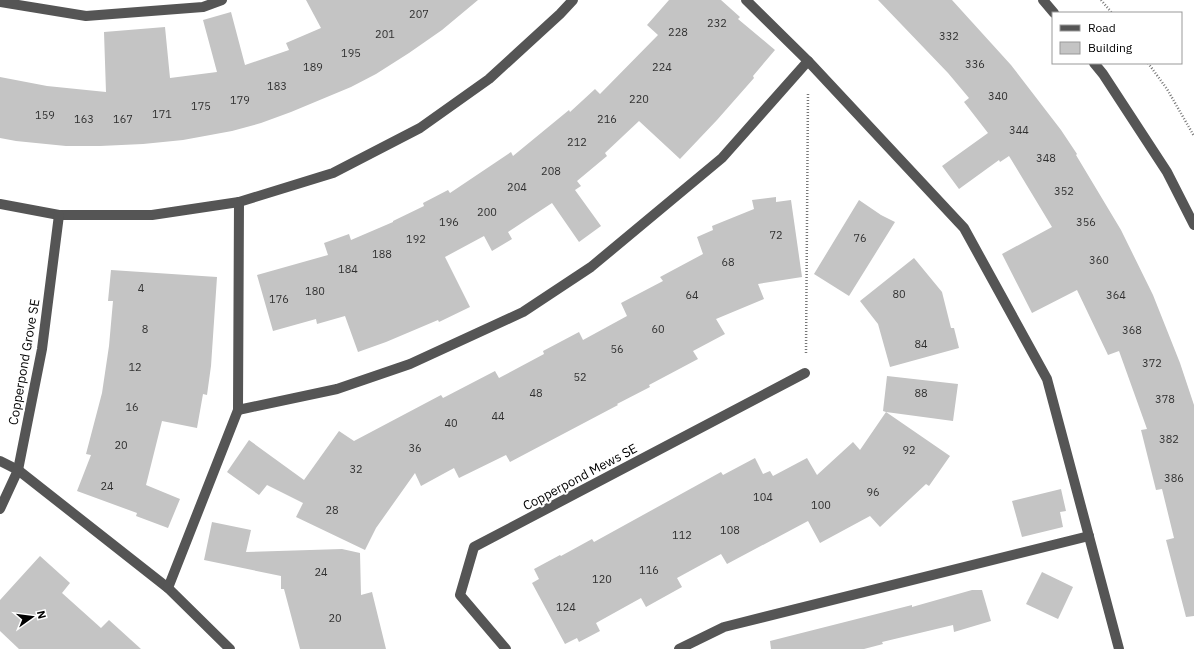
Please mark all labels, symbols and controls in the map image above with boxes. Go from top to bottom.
house number: 207 [409,7,429,21]
legend [1052,12,1182,64]
house number: 232 [707,16,727,30]
text: Road [1088,20,1116,35]
house number: 228 [668,25,688,39]
house number: 201 [375,27,395,41]
house number: 332 [939,29,959,43]
text: Building [1088,40,1133,55]
house number: 195 [341,46,361,60]
house number: 336 [965,57,985,71]
house number: 189 [303,60,323,74]
house number: 224 [652,60,672,74]
house number: 183 [267,79,287,93]
house number: 340 [988,89,1008,103]
house number: 220 [629,92,649,106]
house number: 179 [230,93,250,107]
house number: 175 [191,99,211,113]
house number: 171 [152,107,172,121]
house number: 159 [35,108,55,122]
house number: 163 [74,112,94,126]
house number: 167 [113,112,133,126]
house number: 216 [597,112,617,126]
house number: 344 [1009,123,1029,137]
house number: 212 [567,135,587,149]
house number: 348 [1036,151,1056,165]
house number: 208 [541,164,561,178]
house number: 204 [507,180,527,194]
house number: 352 [1054,184,1074,198]
house number: 200 [477,205,497,219]
house number: 196 [439,215,459,229]
house number: 356 [1076,215,1096,229]
house number: 72 [769,228,783,242]
house number: 76 [853,231,867,245]
house number: 192 [406,232,426,246]
house number: 188 [372,247,392,261]
house number: 360 [1089,253,1109,267]
house number: 68 [721,255,735,269]
house number: 184 [338,262,358,276]
house number: 4 [138,281,145,295]
house number: 180 [305,284,325,298]
house number: 80 [892,287,906,301]
house number: 64 [685,288,699,302]
house number: 364 [1106,288,1126,302]
house number: 176 [269,292,289,306]
street label: Copperpond Grove SE [5,298,43,426]
house number: 8 [142,322,148,336]
house number: 60 [651,322,665,336]
house number: 368 [1122,323,1142,337]
house number: 84 [914,337,928,351]
house number: 56 [610,342,624,356]
house number: 372 [1142,356,1162,370]
house number: 12 [128,360,142,374]
house number: 52 [573,370,587,384]
house number: 48 [529,386,543,400]
house number: 88 [914,386,928,400]
house number: 378 [1155,392,1175,406]
house number: 16 [125,400,139,414]
house number: 44 [491,409,505,423]
house number: 40 [444,416,458,430]
house number: 382 [1159,432,1179,446]
house number: 20 [114,438,128,452]
street label: Copperpond Mews SE [520,440,640,514]
house number: 36 [408,441,422,455]
house number: 92 [902,443,916,457]
house number: 32 [349,462,363,476]
house number: 386 [1164,471,1184,485]
house number: 24 [100,479,114,493]
house number: 96 [866,485,880,499]
house number: 104 [753,490,773,504]
house number: 100 [811,498,831,512]
house number: 28 [325,503,339,517]
house number: 108 [720,523,740,537]
house number: 112 [672,528,692,542]
house number: 116 [639,563,659,577]
house number: 24 [314,565,328,579]
house number: 120 [592,572,612,586]
north arrow [12,597,52,637]
house number: 124 [556,600,576,614]
text: N [34,609,49,620]
house number: 20 [328,611,342,625]

